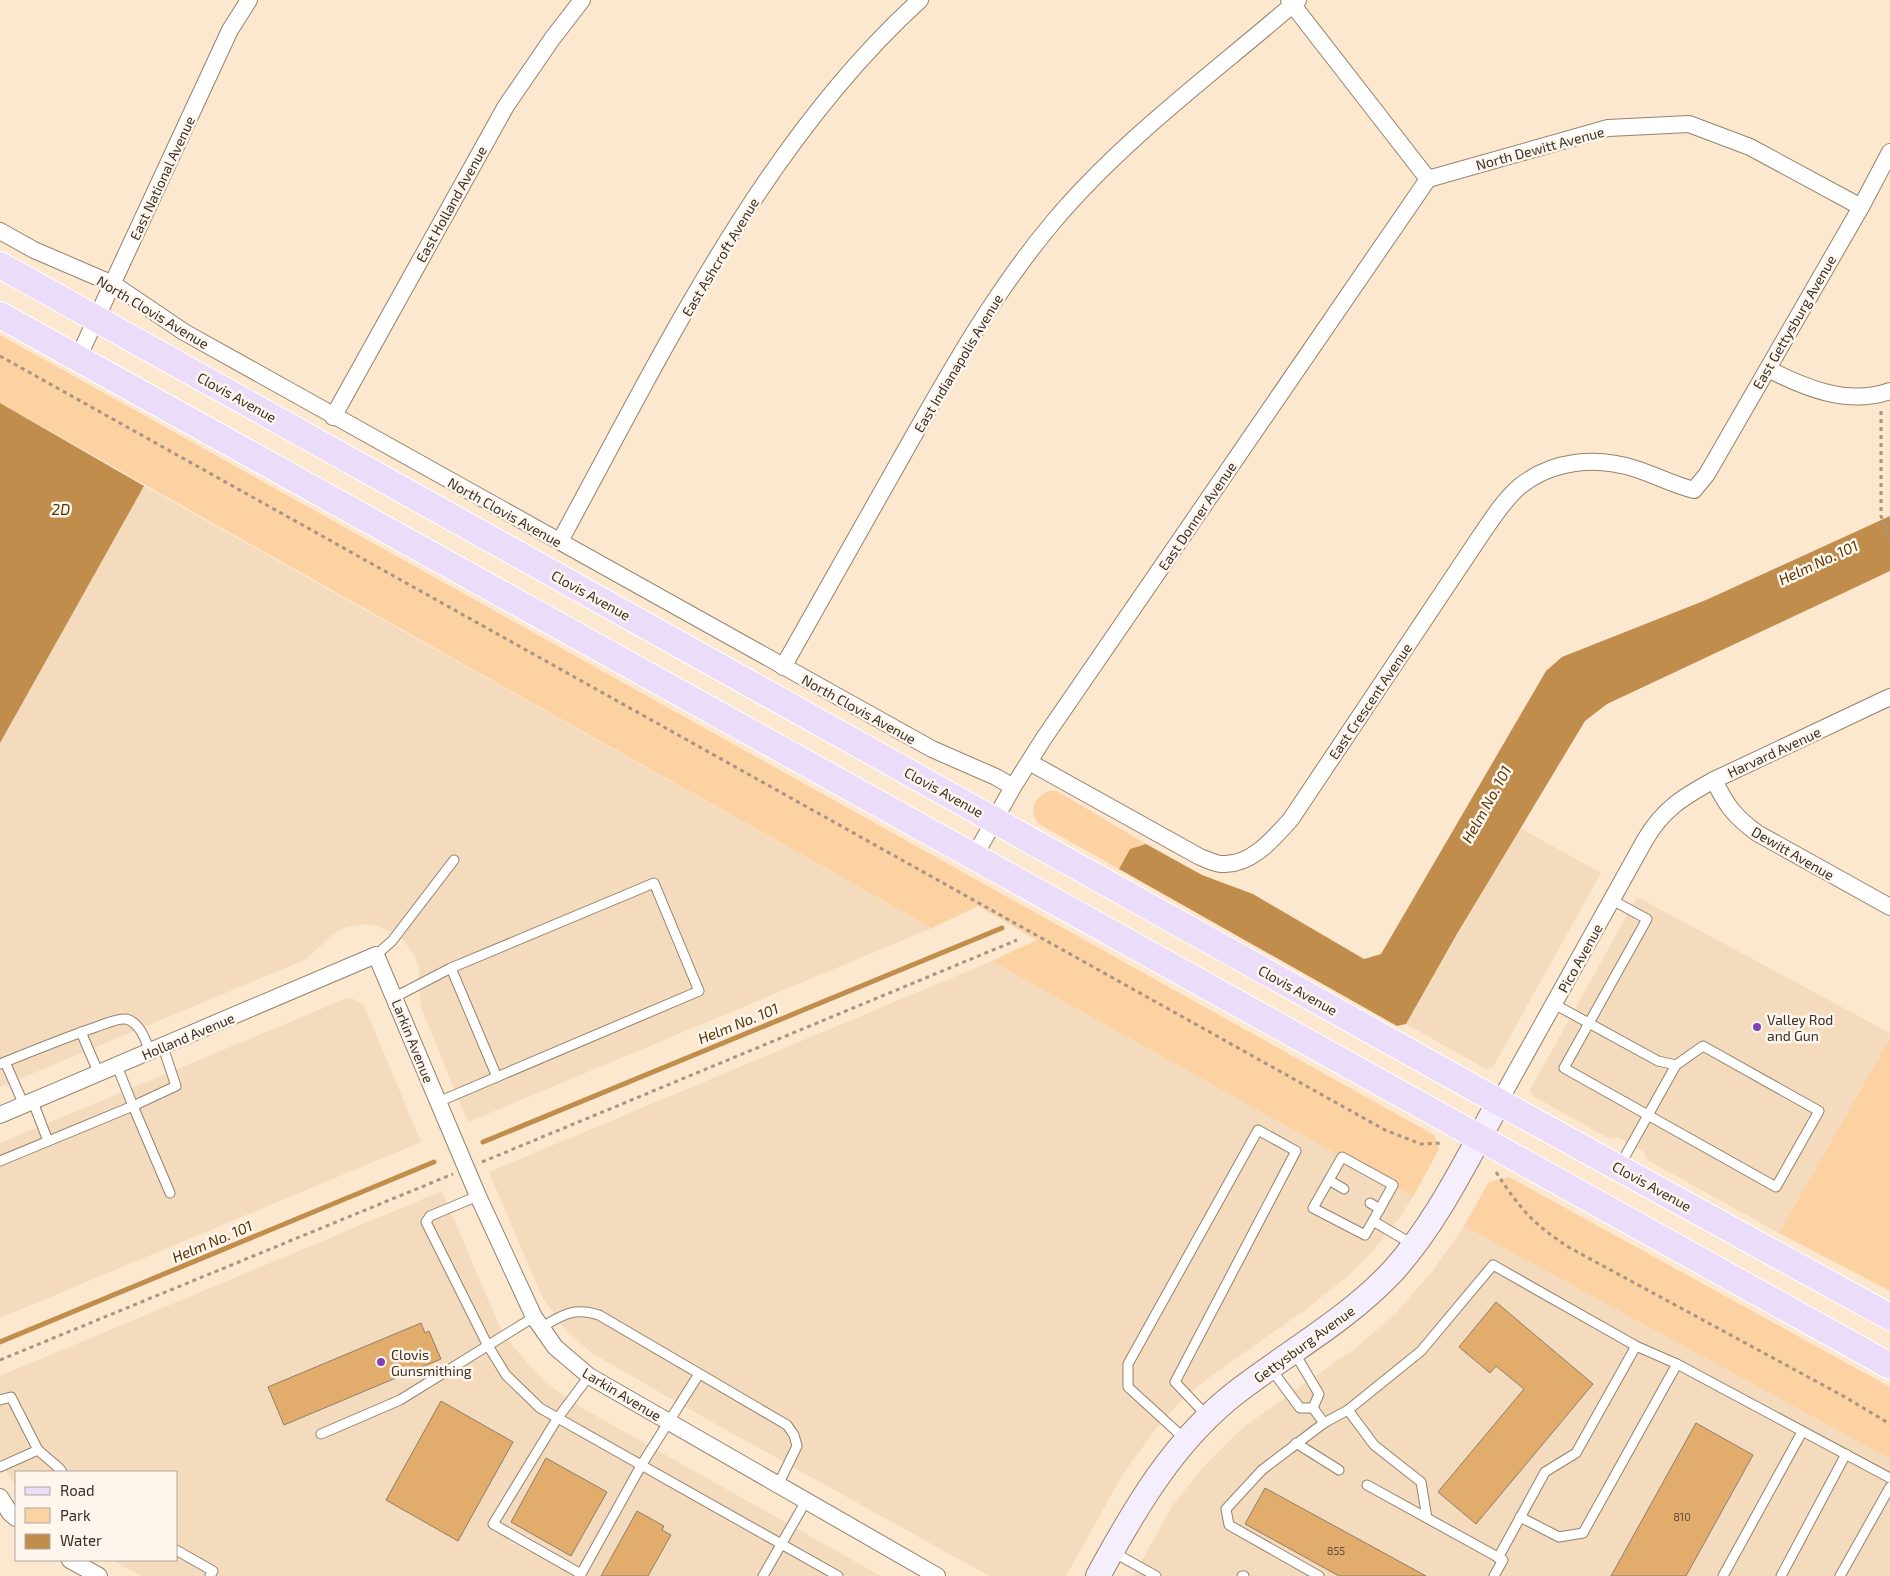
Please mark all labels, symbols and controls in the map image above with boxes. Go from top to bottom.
street label: East National Avenue [126,113,198,243]
street label: North Dewitt Avenue [1474,123,1606,173]
street label: East Holland Avenue [412,143,490,265]
street label: East Ashcroft Avenue [678,195,762,319]
street label: East Gettysburg Avenue [1749,252,1839,392]
street label: North Clovis Avenue [94,272,212,352]
street label: East Indianapolis Avenue [910,291,1006,435]
street label: Clovis Avenue [195,368,279,426]
street label: East Donner Avenue [1154,459,1240,573]
street label: North Clovis Avenue [445,474,565,550]
water label: 2D [52,500,70,518]
water label: Helm No. 101 [1775,536,1861,588]
street label: Clovis Avenue [549,566,633,624]
street label: East Crescent Avenue [1325,640,1415,762]
street label: North Clovis Avenue [799,671,919,747]
street label: Harvard Avenue [1725,723,1823,781]
water label: Helm No. 101 [1457,762,1515,846]
street label: Clovis Avenue [902,763,986,821]
street label: Dewitt Avenue [1749,823,1837,883]
street label: Pico Avenue [1554,921,1606,995]
street label: Clovis Avenue [1256,961,1340,1019]
street label: Larkin Avenue [388,997,438,1085]
water label: Helm No. 101 [695,999,781,1047]
street label: Holland Avenue [139,1009,237,1063]
place label: Valley Rod and Gun [1767,1011,1833,1044]
marker: Valley Rod and Gun [1751,1021,1763,1033]
street label: Clovis Avenue [1610,1157,1694,1215]
water label: Helm No. 101 [169,1216,255,1266]
street label: Gettysburg Avenue [1250,1302,1358,1386]
place label: Clovis Gunsmithing [391,1346,472,1379]
marker: Clovis Gunsmithing [375,1356,387,1368]
street label: Larkin Avenue [580,1364,664,1424]
legend [15,1471,178,1561]
text: Road [60,1481,95,1499]
text: Park [60,1506,91,1524]
house number: 810 [1673,1510,1691,1523]
text: Water [60,1531,102,1549]
house number: 855 [1327,1544,1345,1557]

